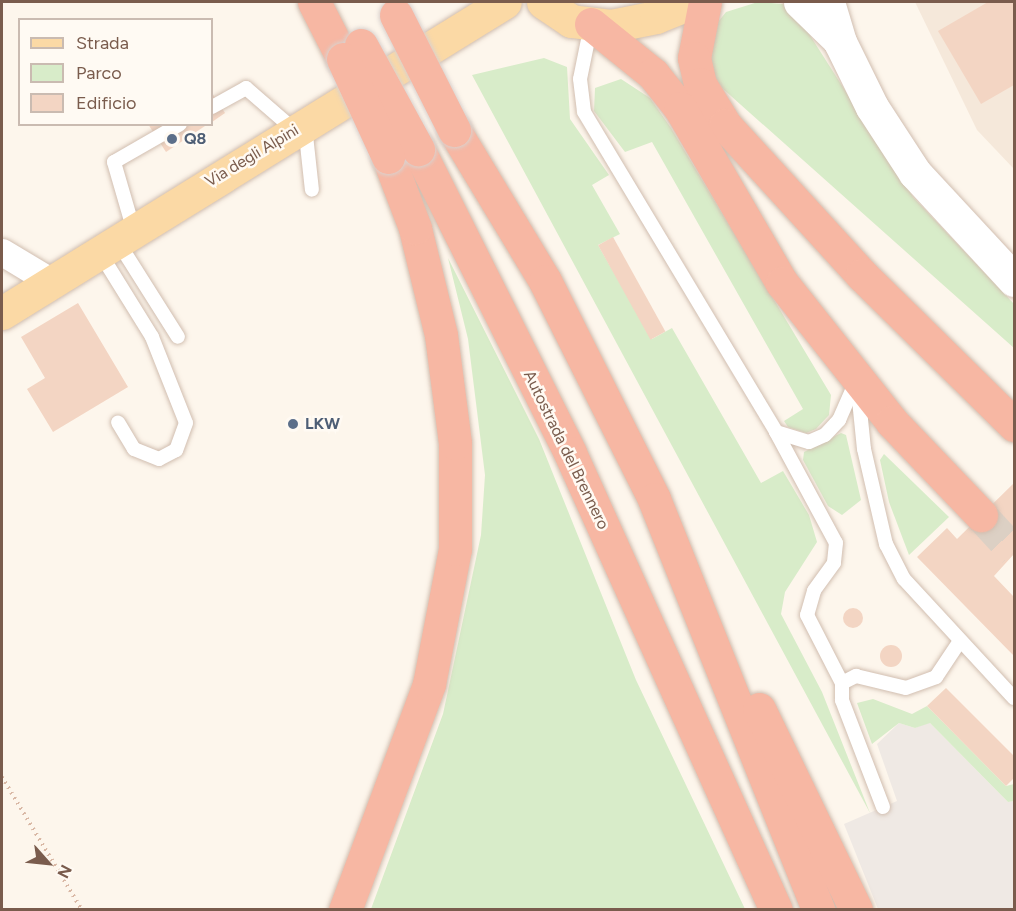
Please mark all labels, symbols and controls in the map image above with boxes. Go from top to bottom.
legend [18,18,213,126]
text: Strada [76,32,129,54]
text: Parco [76,62,122,84]
text: Edificio [76,92,137,114]
street label: Via degli Alpini [202,121,302,191]
place label: Q8 [184,129,206,149]
marker: Q8 [165,132,179,146]
street label: Autostrada del Brennero [519,367,613,533]
place label: LKW [305,414,340,434]
marker: LKW [286,417,300,431]
north arrow [18,833,78,893]
text: N [53,862,76,881]

